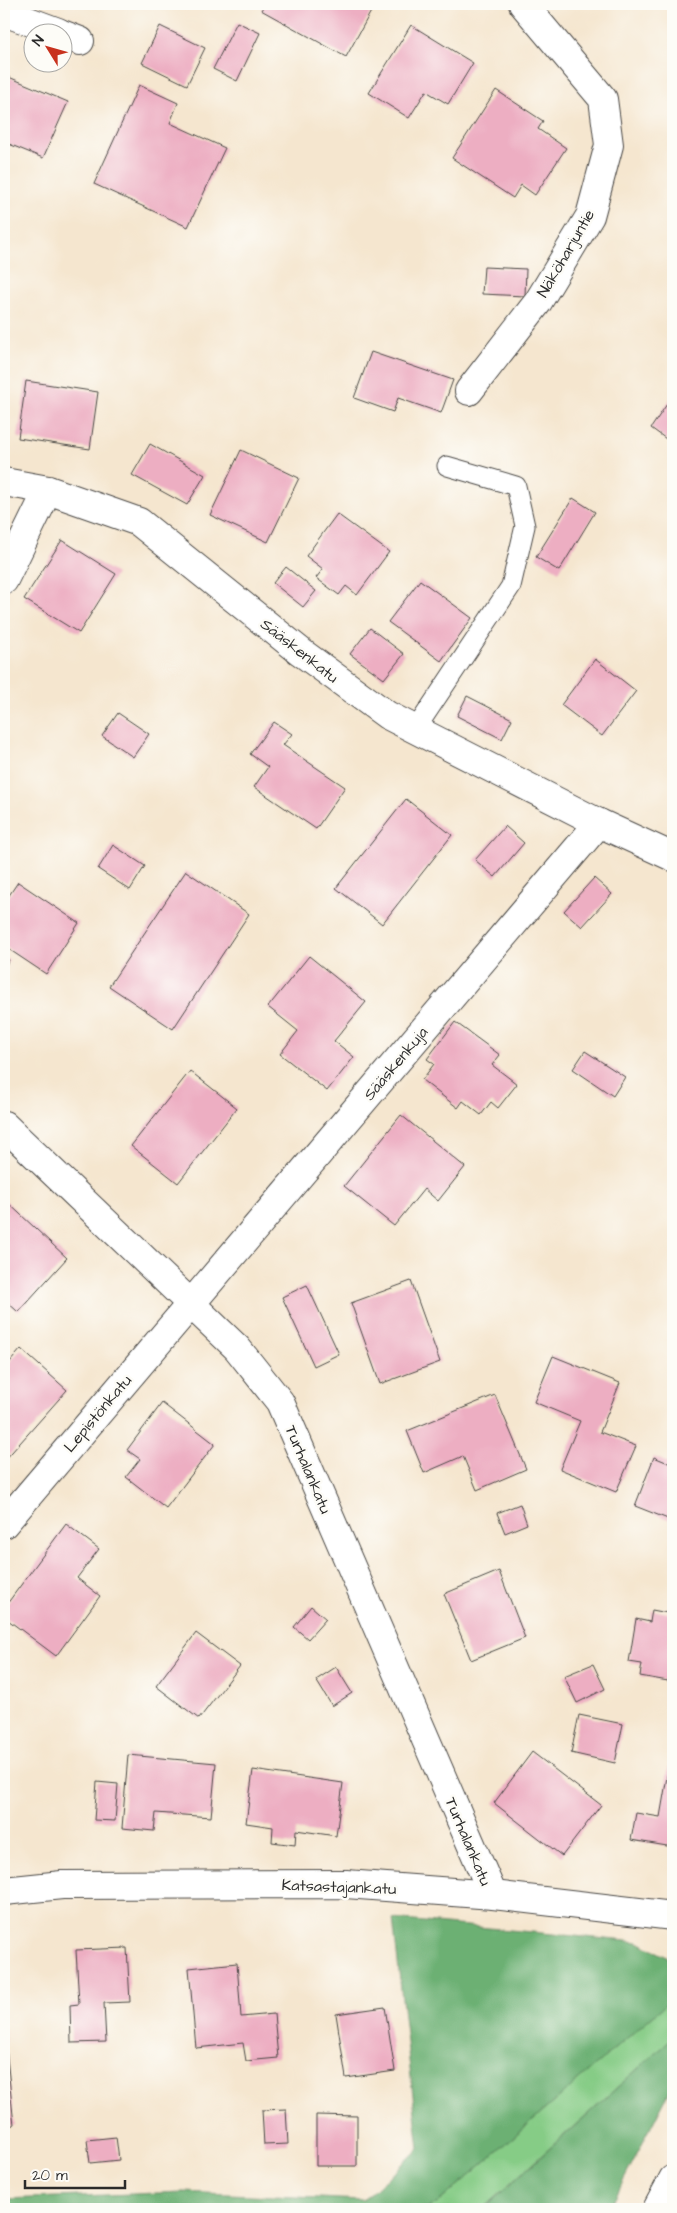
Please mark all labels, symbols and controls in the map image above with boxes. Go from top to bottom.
north arrow [22,22,72,72]
text: N [28,31,49,50]
street label: Näköharjuntie [532,205,600,302]
street label: Sääskenkatu [256,613,343,688]
street label: Sääskenkuja [358,1022,433,1105]
street label: Lepistönkatu [59,1370,137,1457]
street label: Turhalankatu [280,1422,337,1517]
street label: Turhalankatu [440,1794,497,1889]
street label: Katsastajankatu [281,1874,397,1900]
scale bar [25,2158,125,2190]
text: 20 m [32,2165,68,2186]

